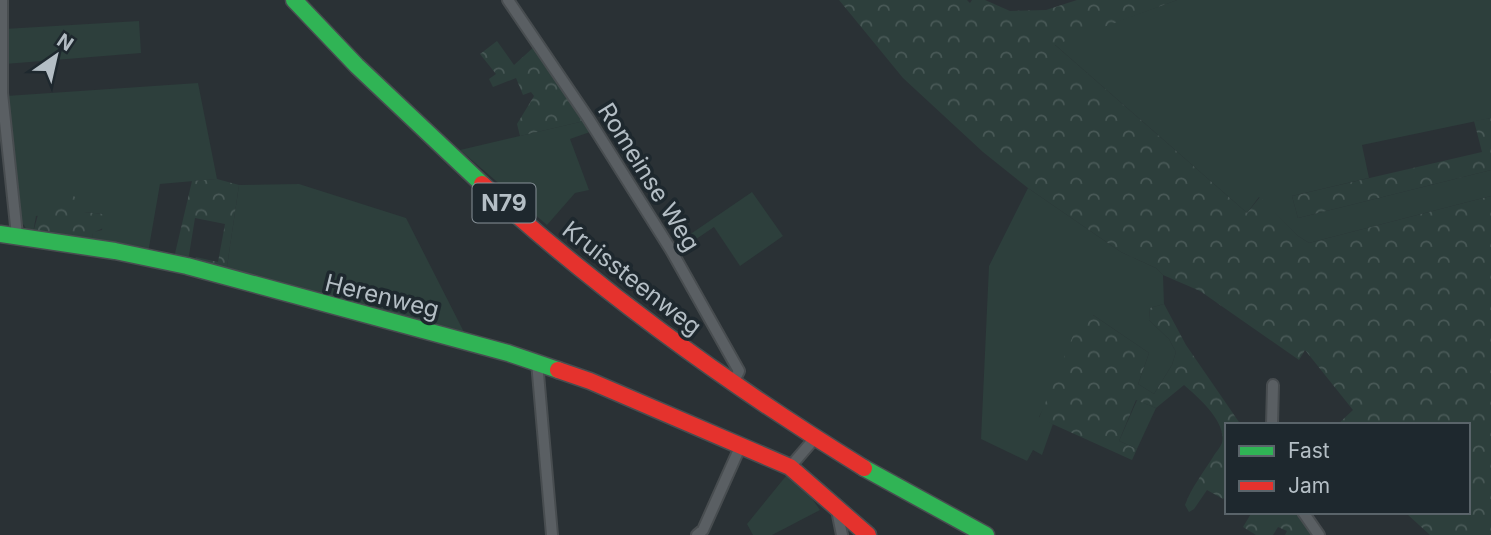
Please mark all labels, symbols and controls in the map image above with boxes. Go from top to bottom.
north arrow [21,21,91,91]
text: N [53,29,78,56]
street label: Romeinse Weg [592,98,706,256]
road number: N79 [472,184,536,222]
street label: Kruissteenweg [557,215,707,341]
street label: Herenweg [322,268,442,324]
legend [1225,423,1470,514]
text: Fast [1288,438,1330,463]
text: Jam [1288,473,1330,498]

